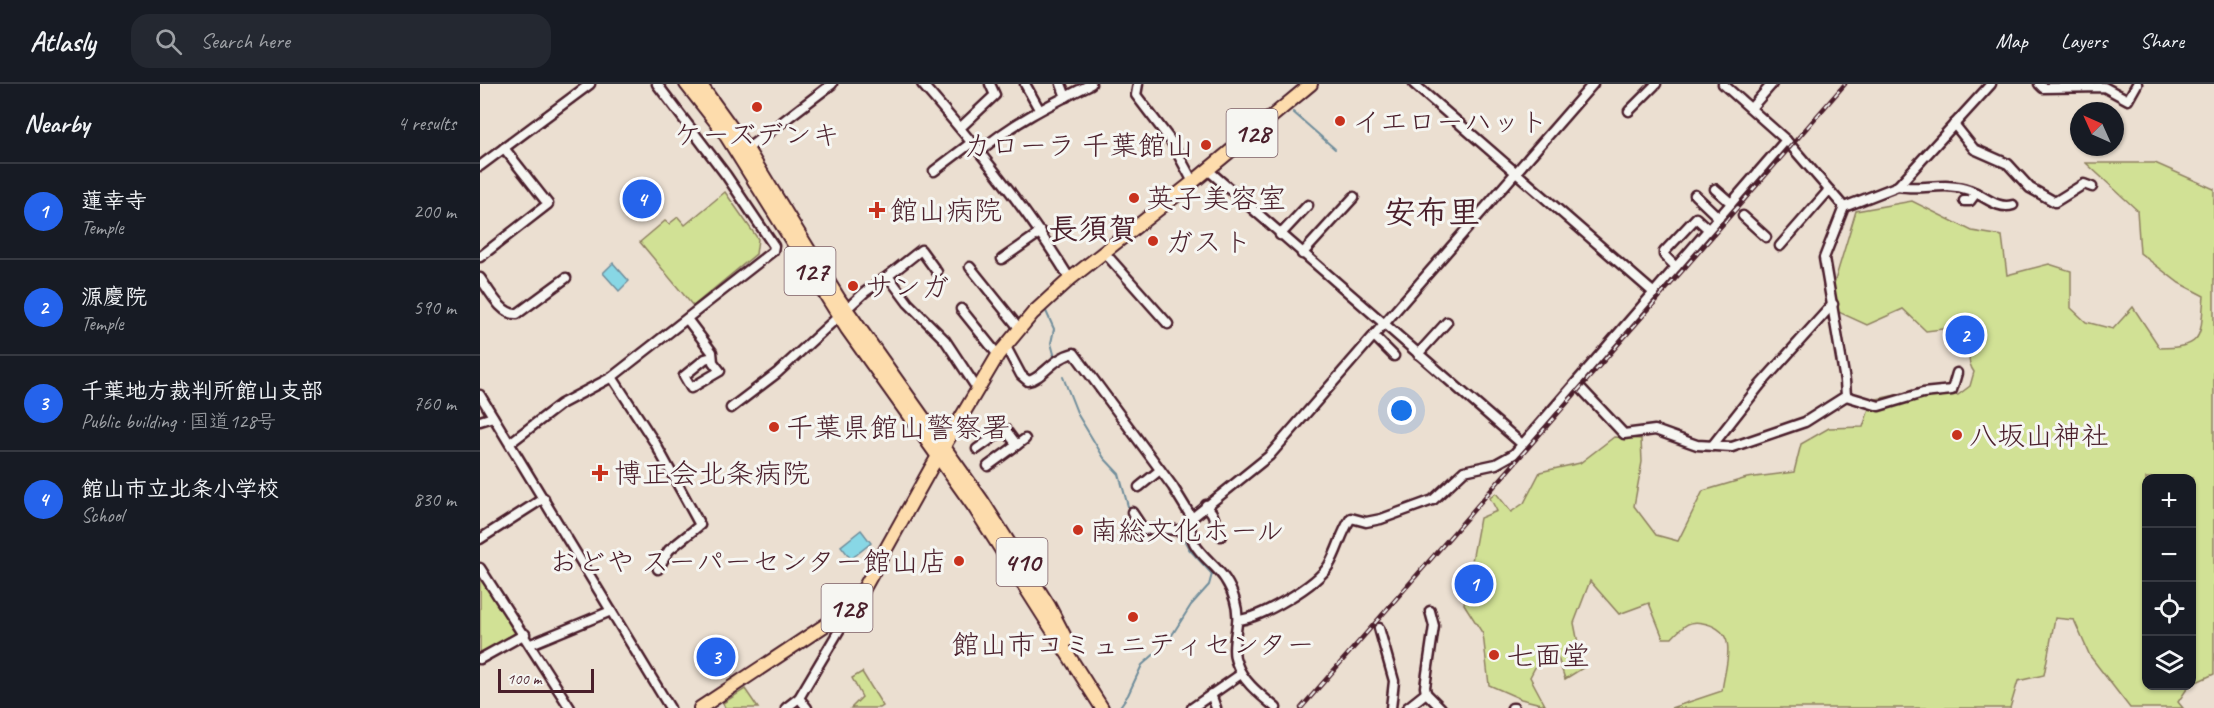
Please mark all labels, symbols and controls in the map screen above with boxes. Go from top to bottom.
search box [131,14,551,68]
text: Atlasly [30,24,95,59]
icon: search [152,25,185,58]
text: Search here [200,27,290,55]
text: Map [1995,28,2028,54]
text: Layers [2061,28,2107,54]
text: Share [2140,28,2184,54]
marker: ケーズデンキ [750,100,764,114]
north arrow [2070,102,2124,156]
place label: イエローハット [1352,104,1548,139]
text: Nearby [24,107,89,140]
road number: 128 [1226,109,1278,157]
text: 4 results [397,111,456,136]
marker: イエローハット [1333,114,1347,128]
place label: ケーズデンキ [674,117,840,152]
place label: カローラ 千葉館山 [963,128,1194,163]
marker: カローラ 千葉館山 [1199,138,1213,152]
pin: 4 [622,176,662,222]
place label: 英子美容室 [1146,181,1286,216]
text: 蓮幸寺 [81,187,147,215]
marker: 英子美容室 [1127,191,1141,205]
district label: 安布里 [1384,192,1480,233]
place label: 館山病院 [890,193,1002,228]
text: 1 [39,199,48,224]
text: 200 m [413,199,456,224]
marker: 館山病院 [868,201,886,219]
district label: 長須賀 [1048,210,1138,248]
text: Temple [81,215,124,240]
place label: ガスト [1165,224,1252,259]
marker: ガスト [1146,234,1160,248]
road number: 127 [784,247,836,295]
place label: サンガ [865,269,949,304]
marker: サンガ [846,279,860,293]
text: 源慶院 [81,283,147,311]
text: 2 [39,295,48,320]
text: 590 m [413,295,456,320]
text: Temple [81,311,124,336]
pin: 2 [1946,312,1984,358]
text: 千葉地方裁判所館山支部 [81,377,323,405]
text: 3 [39,391,48,416]
text: 760 m [413,391,456,416]
your location [1387,396,1416,425]
text: Public building · 国道128号 [81,409,276,434]
place label: 千葉県館山警察署 [786,410,1010,445]
place label: 八坂山神社 [1969,418,2109,453]
marker: 千葉県館山警察署 [767,420,781,434]
marker: 八坂山神社 [1950,428,1964,442]
place label: 博正会北条病院 [614,456,810,491]
marker: 博正会北条病院 [591,464,609,482]
map controls [2142,474,2196,690]
button: + [2142,474,2196,528]
text: 館山市立北条小学校 [81,475,279,503]
text: 4 [39,487,48,512]
text: 830 m [413,487,456,512]
text: School [81,503,124,528]
place label: 南総文化ホール [1090,513,1284,548]
marker: 南総文化ホール [1071,523,1085,537]
button: − [2142,528,2196,582]
road number: 410 [996,538,1048,586]
place label: おどや スーパーセンター館山店 [549,544,947,579]
marker: おどや スーパーセンター館山店 [952,554,966,568]
pin: 1 [1454,562,1494,606]
button: locate [2142,582,2196,636]
road number: 128 [822,584,872,632]
marker: 館山市コミュニティセンター [1126,610,1140,624]
place label: 館山市コミュニティセンター [952,627,1314,662]
pin: 3 [696,634,736,680]
button: layers [2142,636,2196,690]
place label: 七面堂 [1506,638,1590,673]
marker: 七面堂 [1487,648,1501,662]
scale bar [498,666,594,694]
text: 100 m [507,669,541,689]

